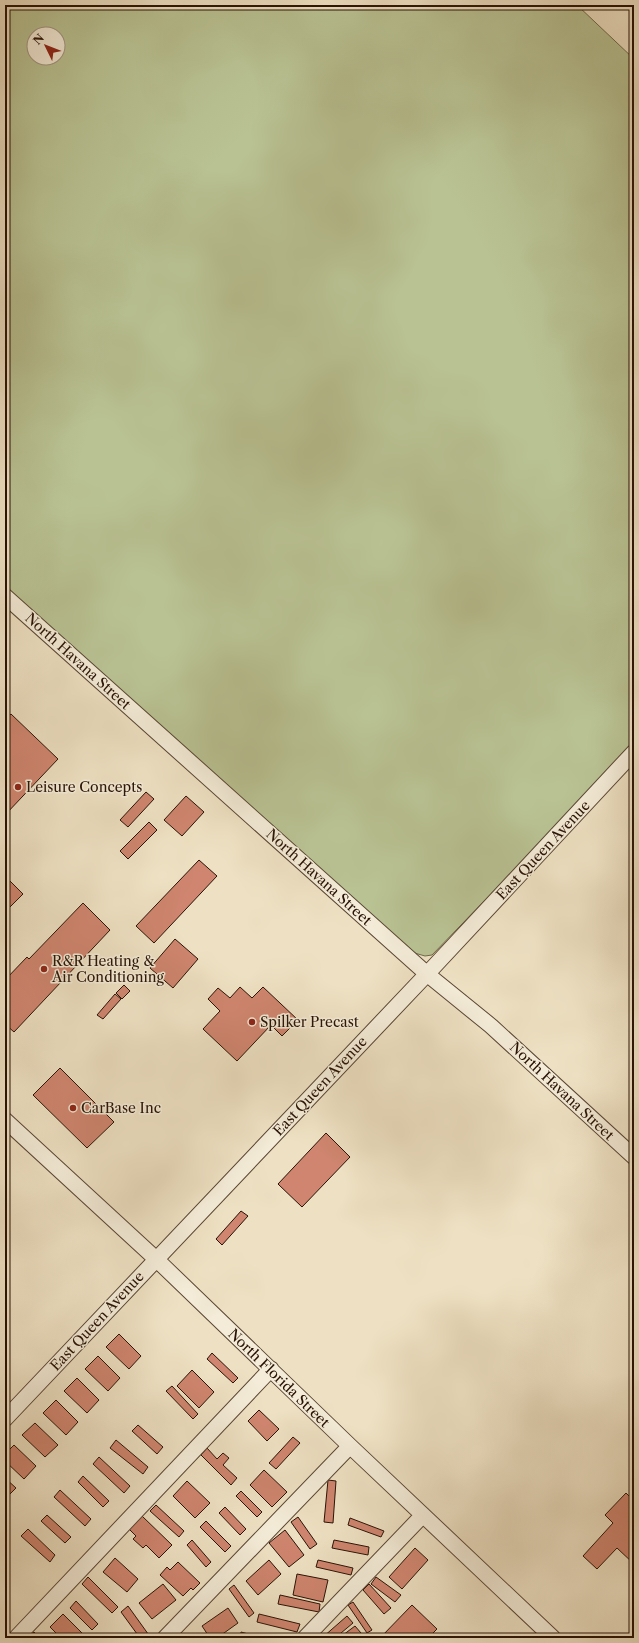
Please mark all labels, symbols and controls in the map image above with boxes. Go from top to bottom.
north arrow [26,26,66,66]
text: N [30,31,47,47]
street label: North Havana Street [21,609,135,713]
place label: Leisure Concepts [26,778,142,796]
marker: Leisure Concepts [13,782,23,792]
street label: East Queen Avenue [492,796,594,903]
street label: North Havana Street [262,825,376,929]
place label: R&R Heating & Air Conditioning [51,952,165,986]
marker: R&R Heating & Air Conditioning [39,964,49,974]
place label: Spilker Precast [260,1013,359,1031]
marker: Spilker Precast [247,1017,257,1027]
street label: East Queen Avenue [269,1032,371,1139]
street label: North Havana Street [506,1038,618,1144]
place label: CarBase Inc [81,1099,161,1117]
marker: CarBase Inc [68,1103,78,1113]
street label: East Queen Avenue [46,1267,148,1374]
street label: North Florida Street [224,1325,334,1431]

